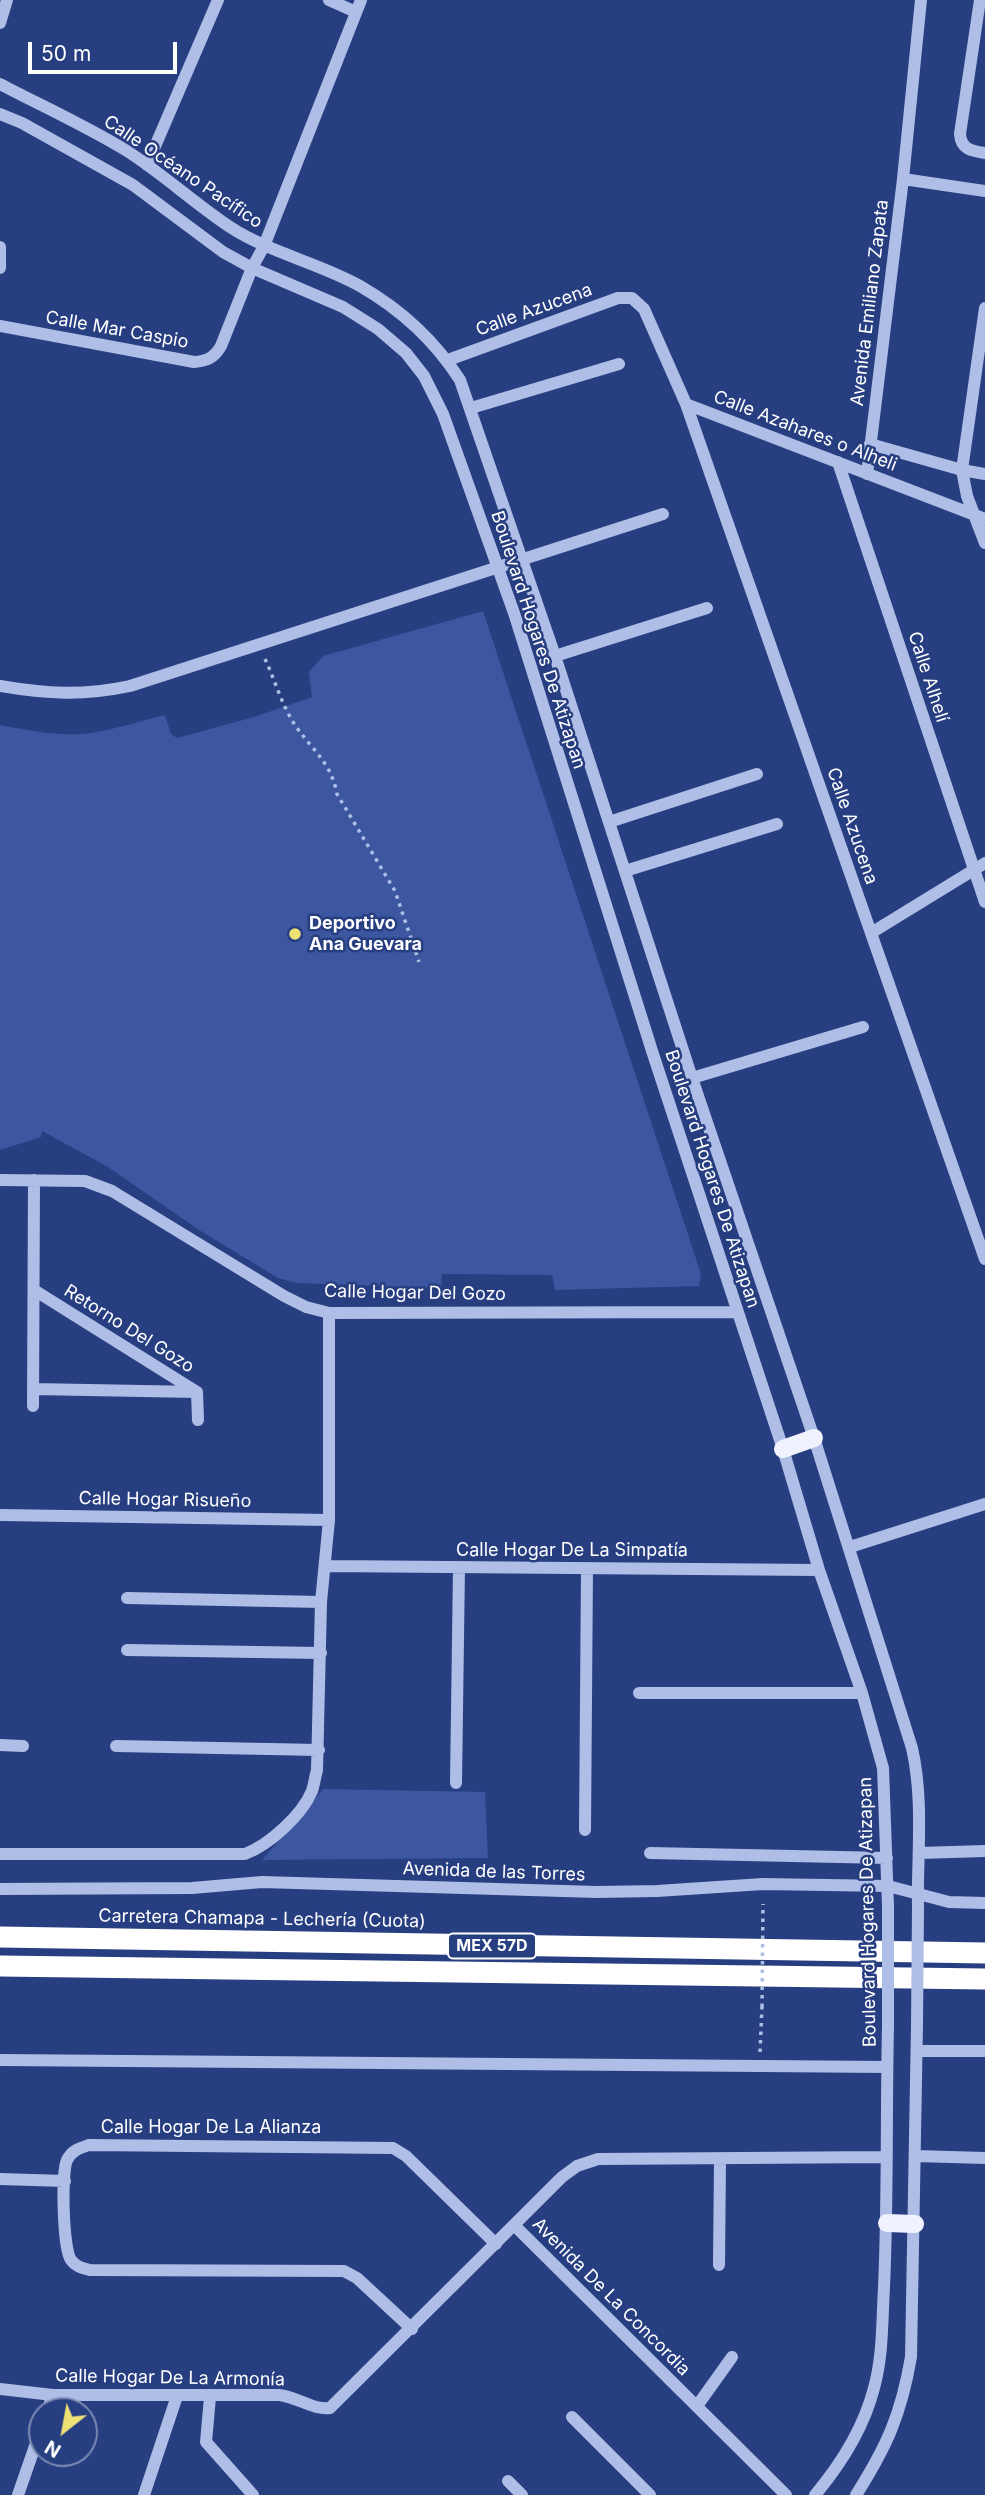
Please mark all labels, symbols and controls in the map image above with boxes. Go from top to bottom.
scale bar [32,28,180,72]
text: 50 m [41,41,91,66]
street label: Calle Océano Pacífico [99,111,267,233]
street label: Avenida Emiliano Zapata [847,199,893,407]
street label: Calle Azucena [473,279,595,341]
street label: Calle Mar Caspio [44,307,190,353]
street label: Calle Azahares o Alheli [710,386,900,476]
street label: Boulevard Hogares De Atizapan [486,508,590,772]
street label: Calle Alhelí [903,629,953,725]
street label: Calle Azucena [822,765,882,887]
place label: Deportivo Ana Guevara [309,913,422,956]
marker: Deportivo Ana Guevara [287,926,303,942]
street label: Boulevard Hogares De Atizapan [660,1047,764,1311]
street label: Retorno Del Gozo [60,1280,198,1378]
street label: Calle Hogar Del Gozo [324,1281,506,1305]
street label: Calle Hogar Risueño [78,1488,252,1512]
street label: Calle Hogar De La Simpatía [456,1540,688,1562]
street label: Boulevard Hogares De Atizapan [855,1777,881,2047]
street label: Avenida de las Torres [402,1858,586,1886]
street label: Carretera Chamapa - Lechería (Cuota) [98,1905,426,1933]
road number: MEX 57D [448,1934,536,1958]
street label: Calle Hogar De La Alianza [101,2117,321,2139]
street label: Avenida De La Concordia [528,2214,694,2380]
street label: Calle Hogar De La Armonía [55,2365,285,2391]
north arrow [28,2397,98,2467]
text: N [41,2435,65,2462]

